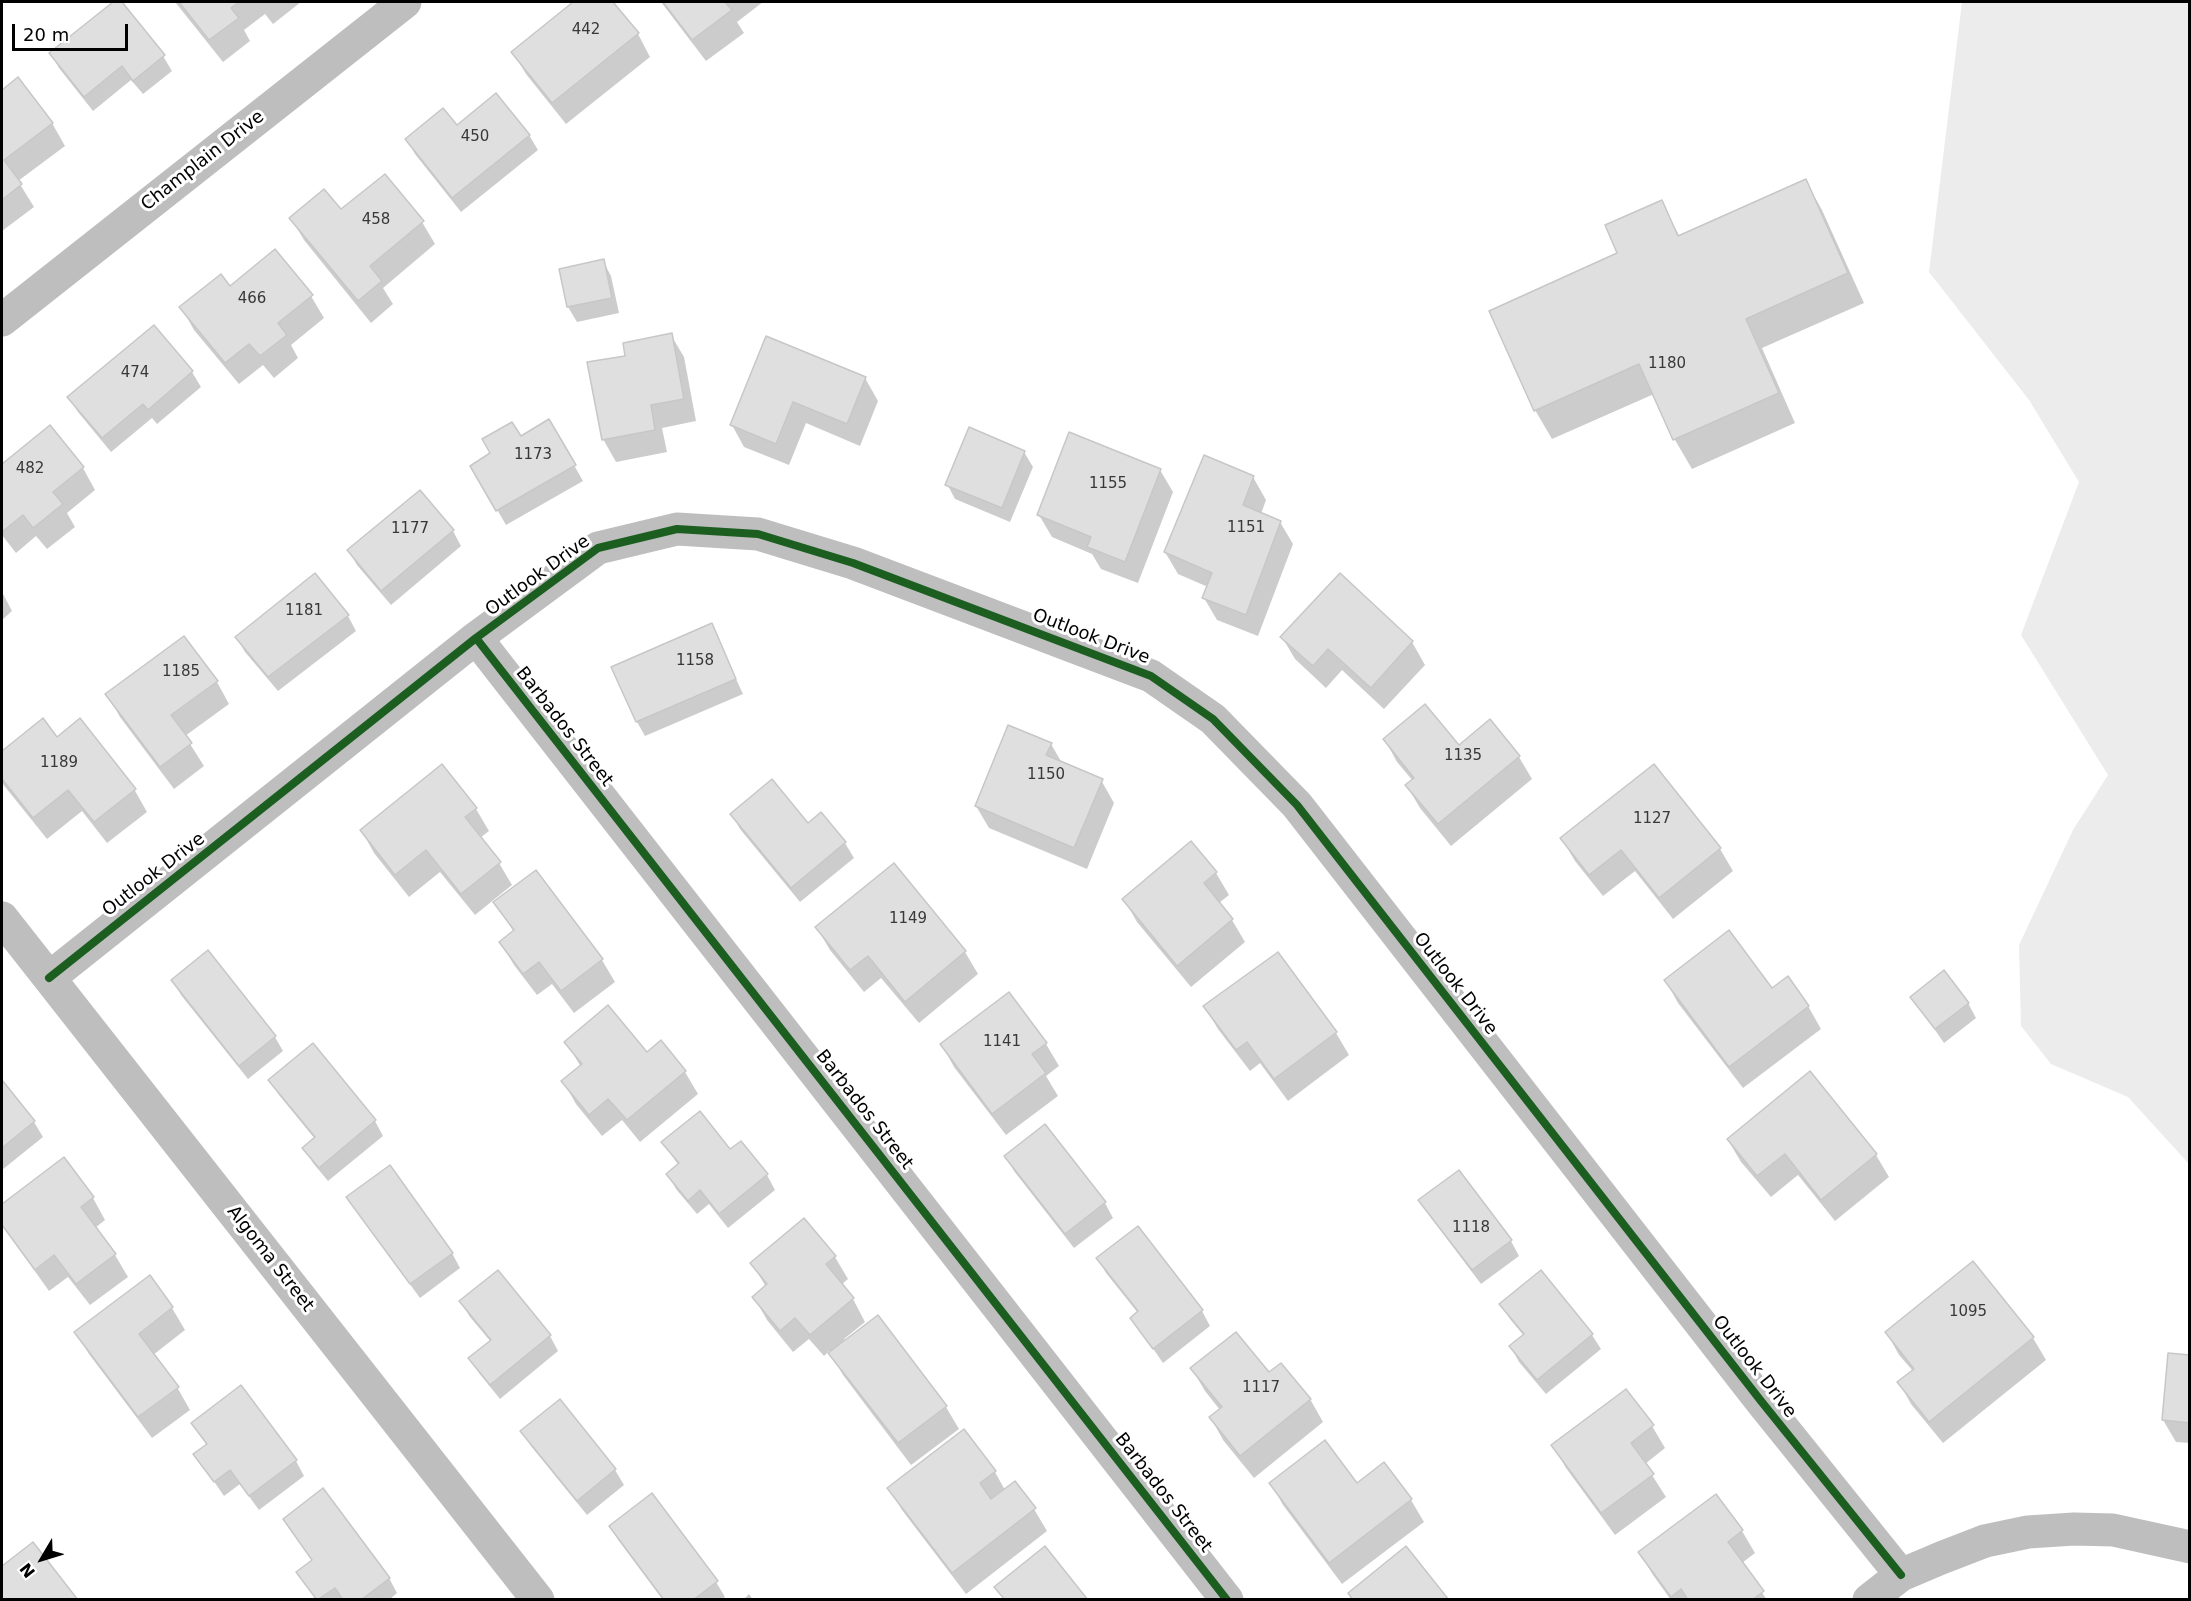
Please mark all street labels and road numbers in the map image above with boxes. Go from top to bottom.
street label: Champlain Drive [137,106,269,216]
street label: Outlook Drive [482,531,594,621]
street label: Outlook Drive [1029,605,1153,669]
street label: Barbados Street [511,663,617,791]
street label: Outlook Drive [99,828,209,922]
street label: Outlook Drive [1408,929,1502,1039]
street label: Barbados Street [811,1046,917,1174]
street label: Algoma Street [222,1202,318,1316]
street label: Outlook Drive [1707,1312,1801,1422]
street label: Barbados Street [1110,1429,1216,1557]

